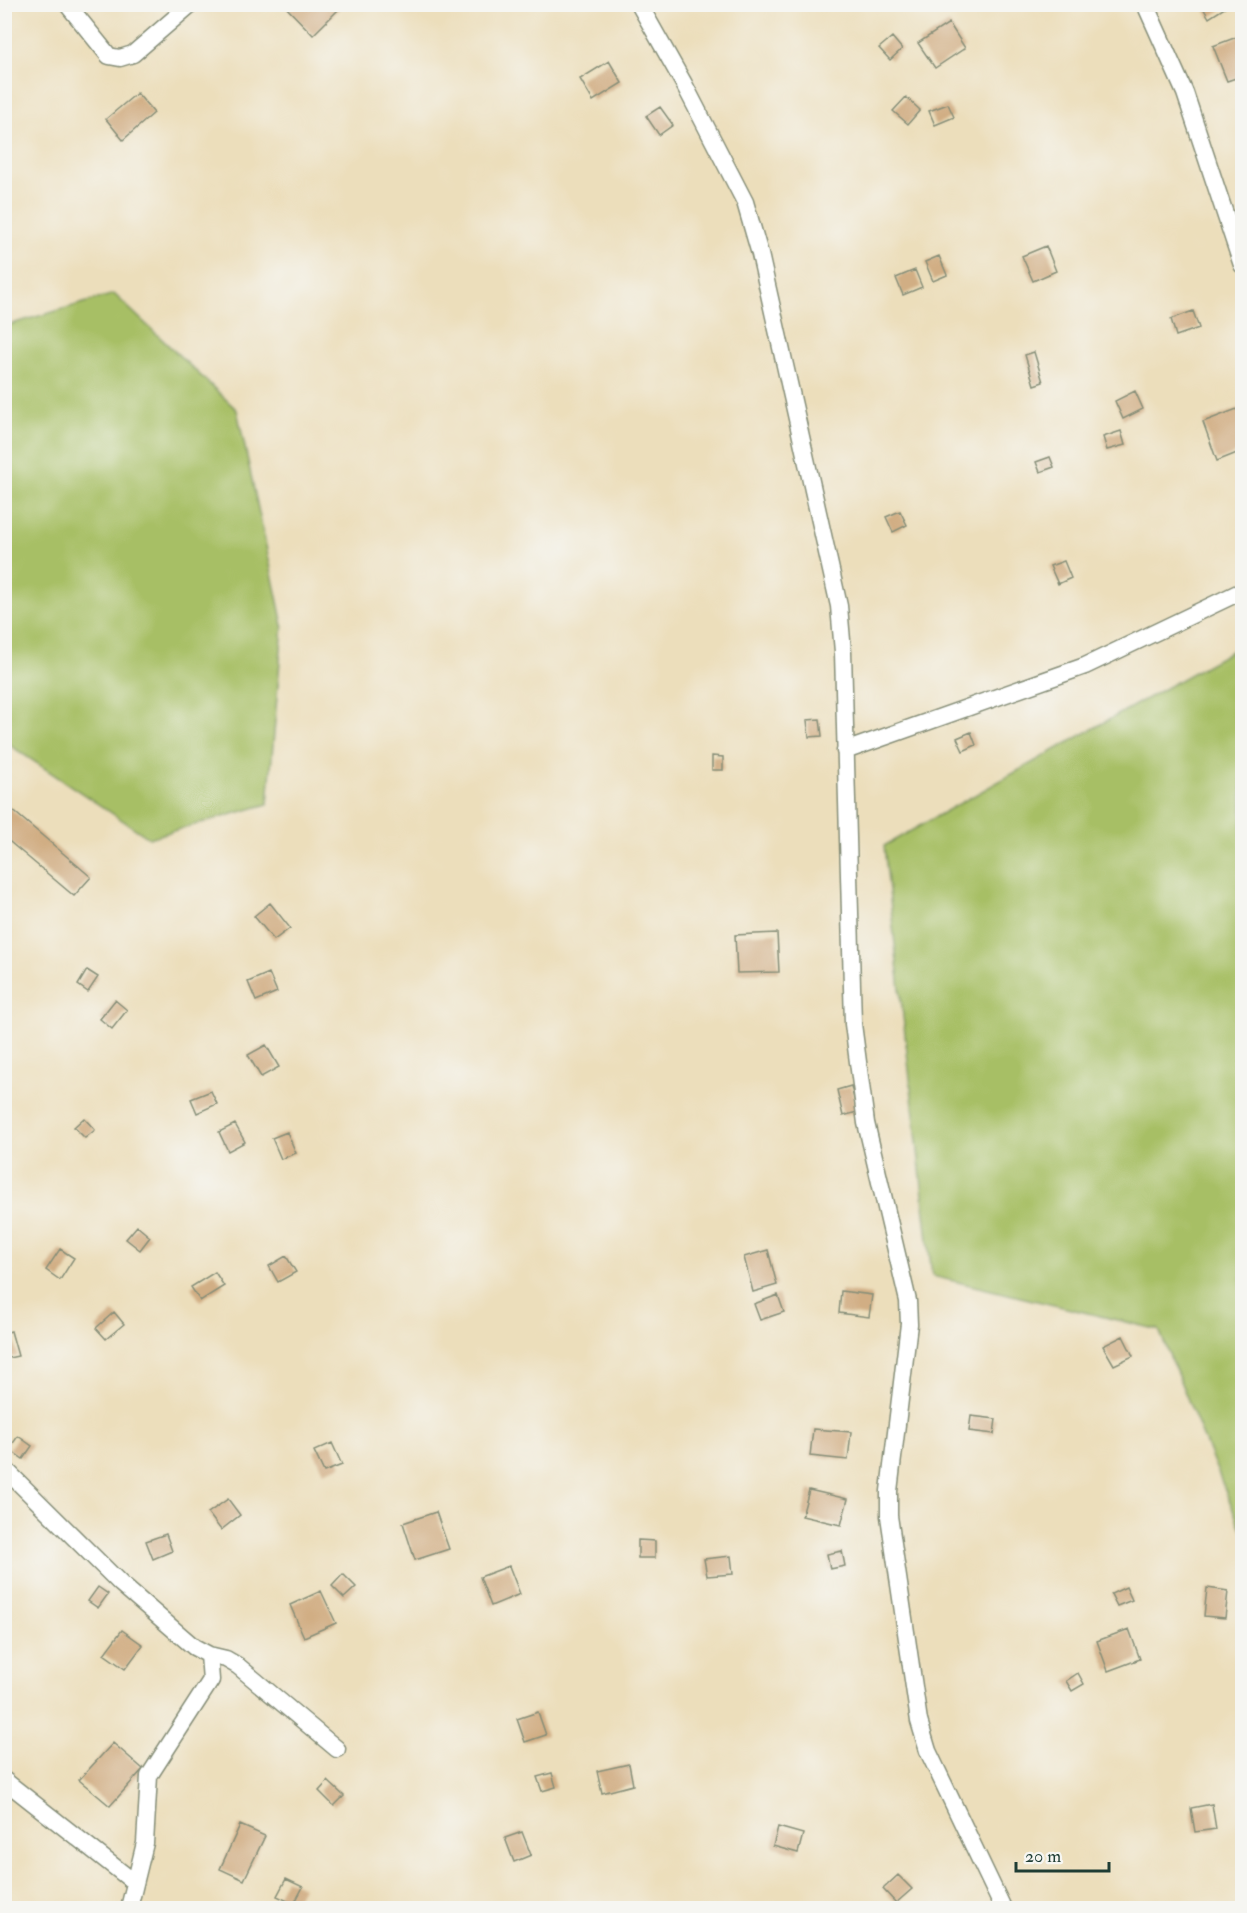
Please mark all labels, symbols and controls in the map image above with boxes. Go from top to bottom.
scale bar [1016,1835,1109,1873]
text: 20 m [1025,1845,1061,1868]

